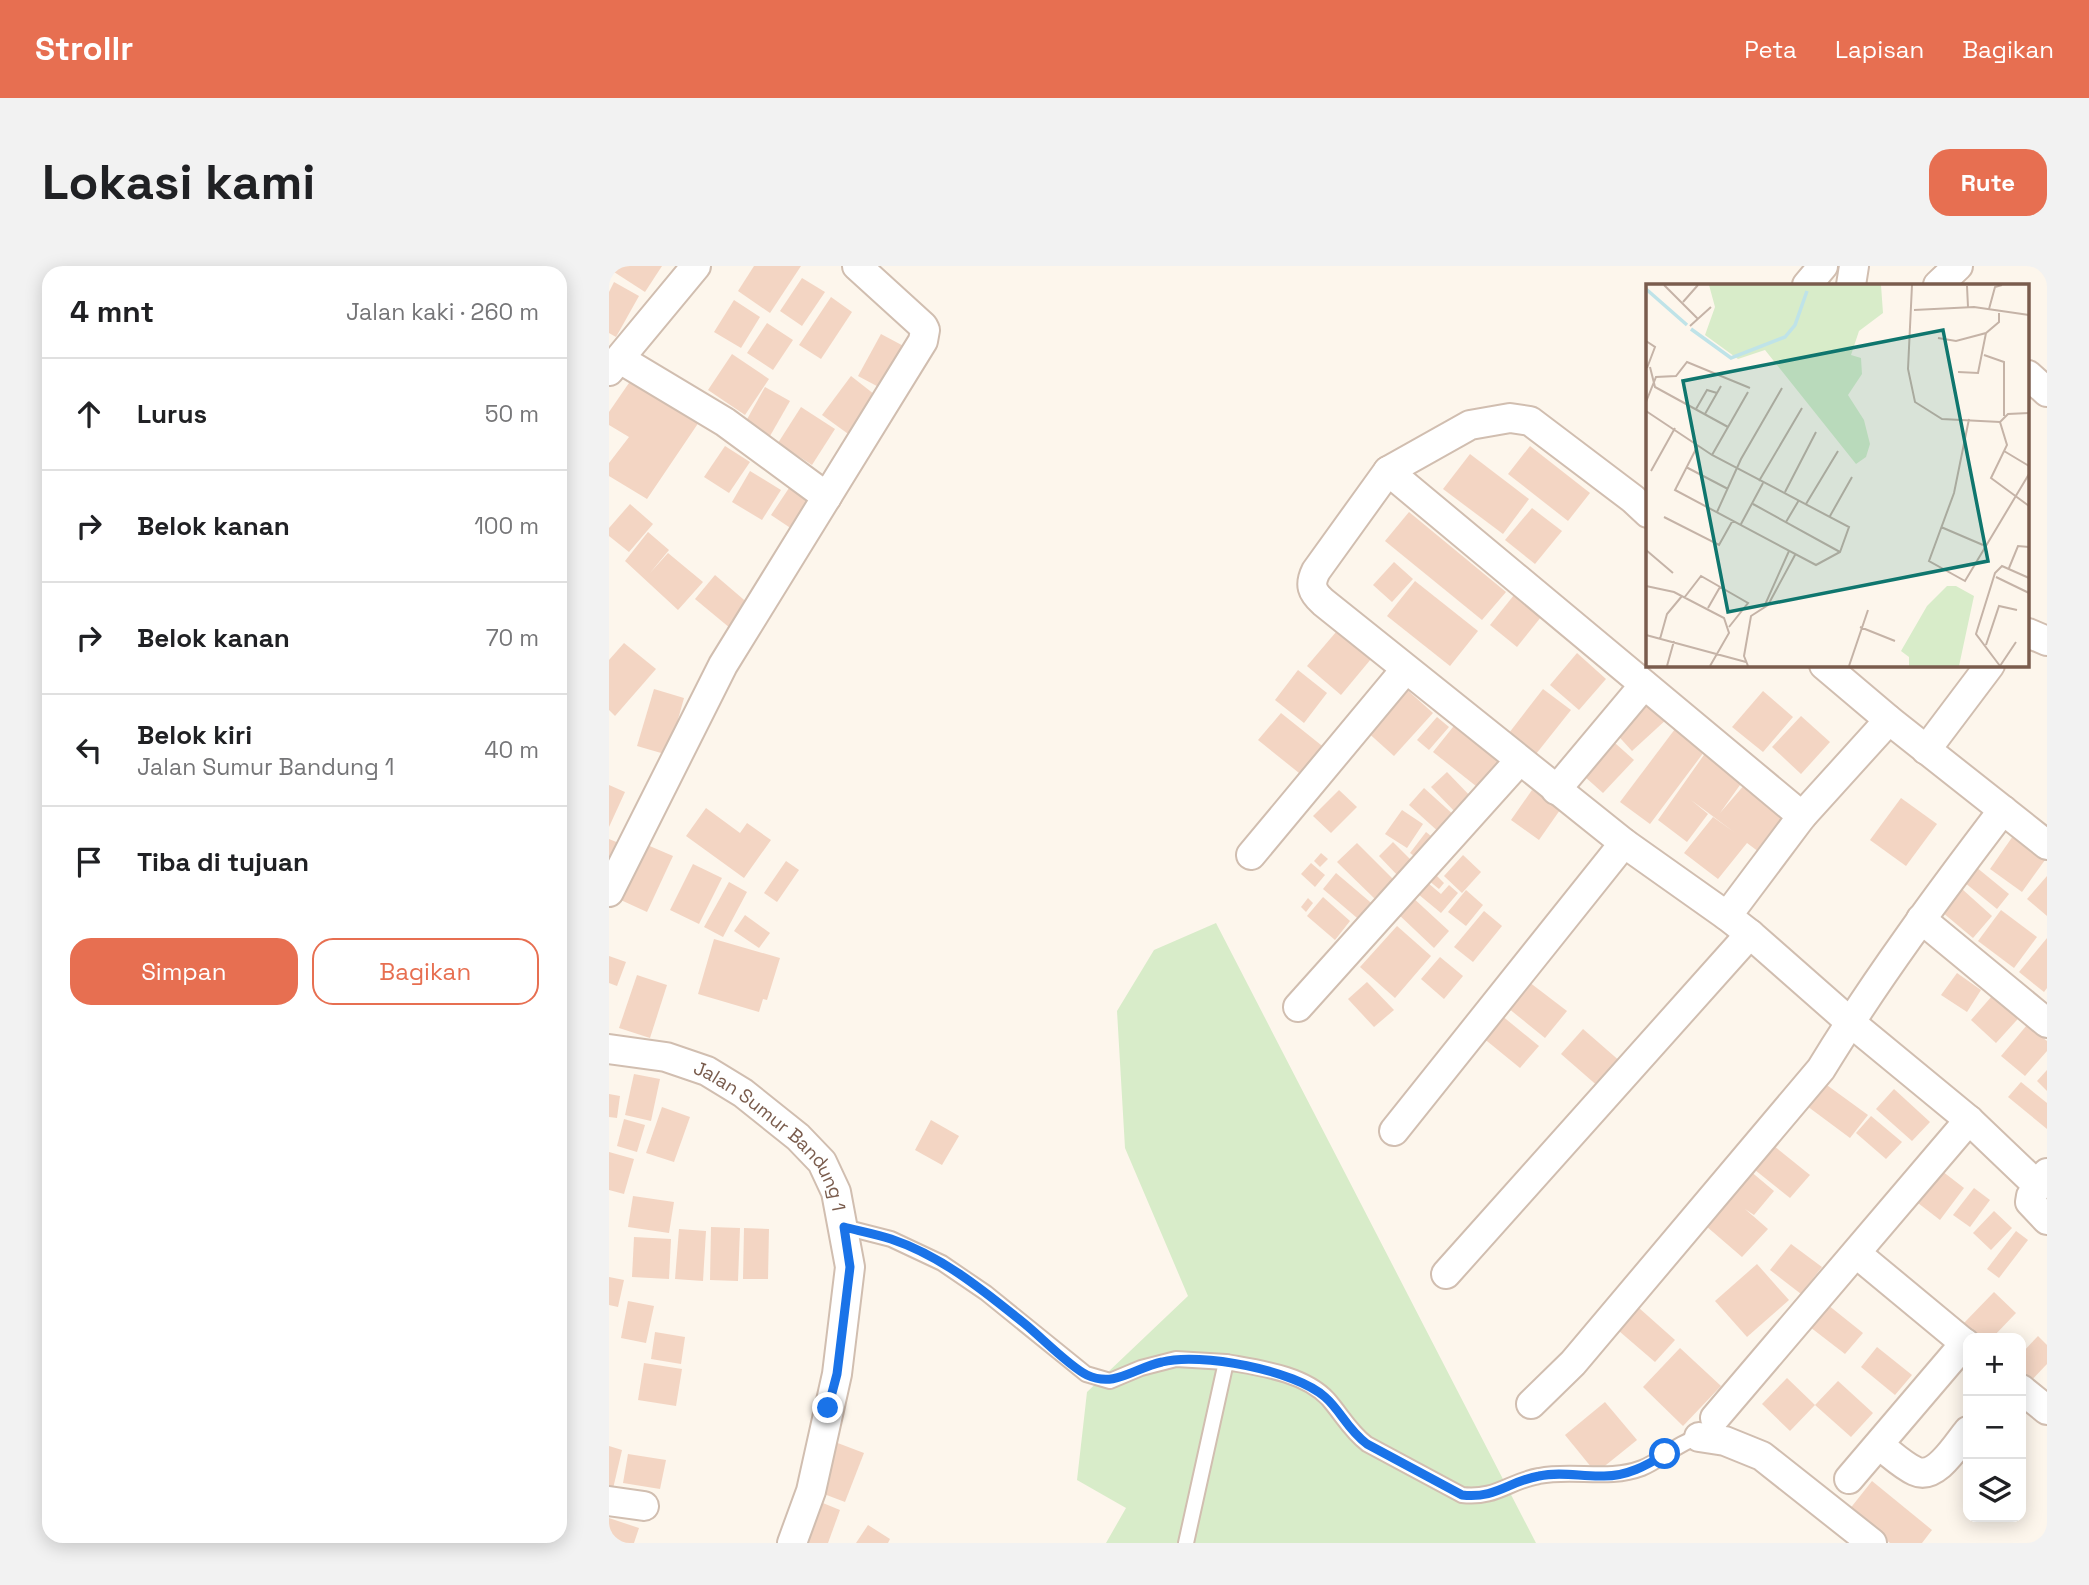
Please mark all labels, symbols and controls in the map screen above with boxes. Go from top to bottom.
text: Strollr [35,28,133,70]
text: Peta [1744,34,1797,65]
text: Lapisan [1835,34,1924,65]
text: Bagikan [1962,34,2054,65]
button: Rute [1929,149,2047,216]
text: Lokasi kami [42,151,315,213]
inset map [1646,284,2029,667]
text: 4 mnt [70,292,154,331]
text: Jalan kaki · 260 m [346,297,539,327]
icon: ahead [70,395,108,433]
text: Lurus [137,397,207,431]
text: 50 m [485,399,539,429]
icon: right [70,507,108,545]
text: Belok kanan [137,509,290,543]
text: 100 m [474,511,539,541]
icon: right [70,619,108,657]
text: Belok kanan [137,621,290,655]
text: 70 m [486,623,539,653]
text: Belok kiri [137,718,252,752]
icon: left [70,731,108,769]
text: 40 m [484,735,539,765]
text: Jalan Sumur Bandung 1 [137,752,394,782]
icon: arrive [70,843,108,881]
text: Tiba di tujuan [137,845,309,879]
button: Simpan [70,938,298,1005]
button: Bagikan [312,938,539,1005]
street label: Jalan Sumur Bandung 1 [690,1055,851,1213]
map controls [1963,1333,2026,1522]
button: + [1963,1333,2026,1396]
route end [812,1392,843,1423]
button: − [1963,1396,2026,1459]
route start [1649,1438,1680,1469]
button: layers [1963,1459,2026,1522]

